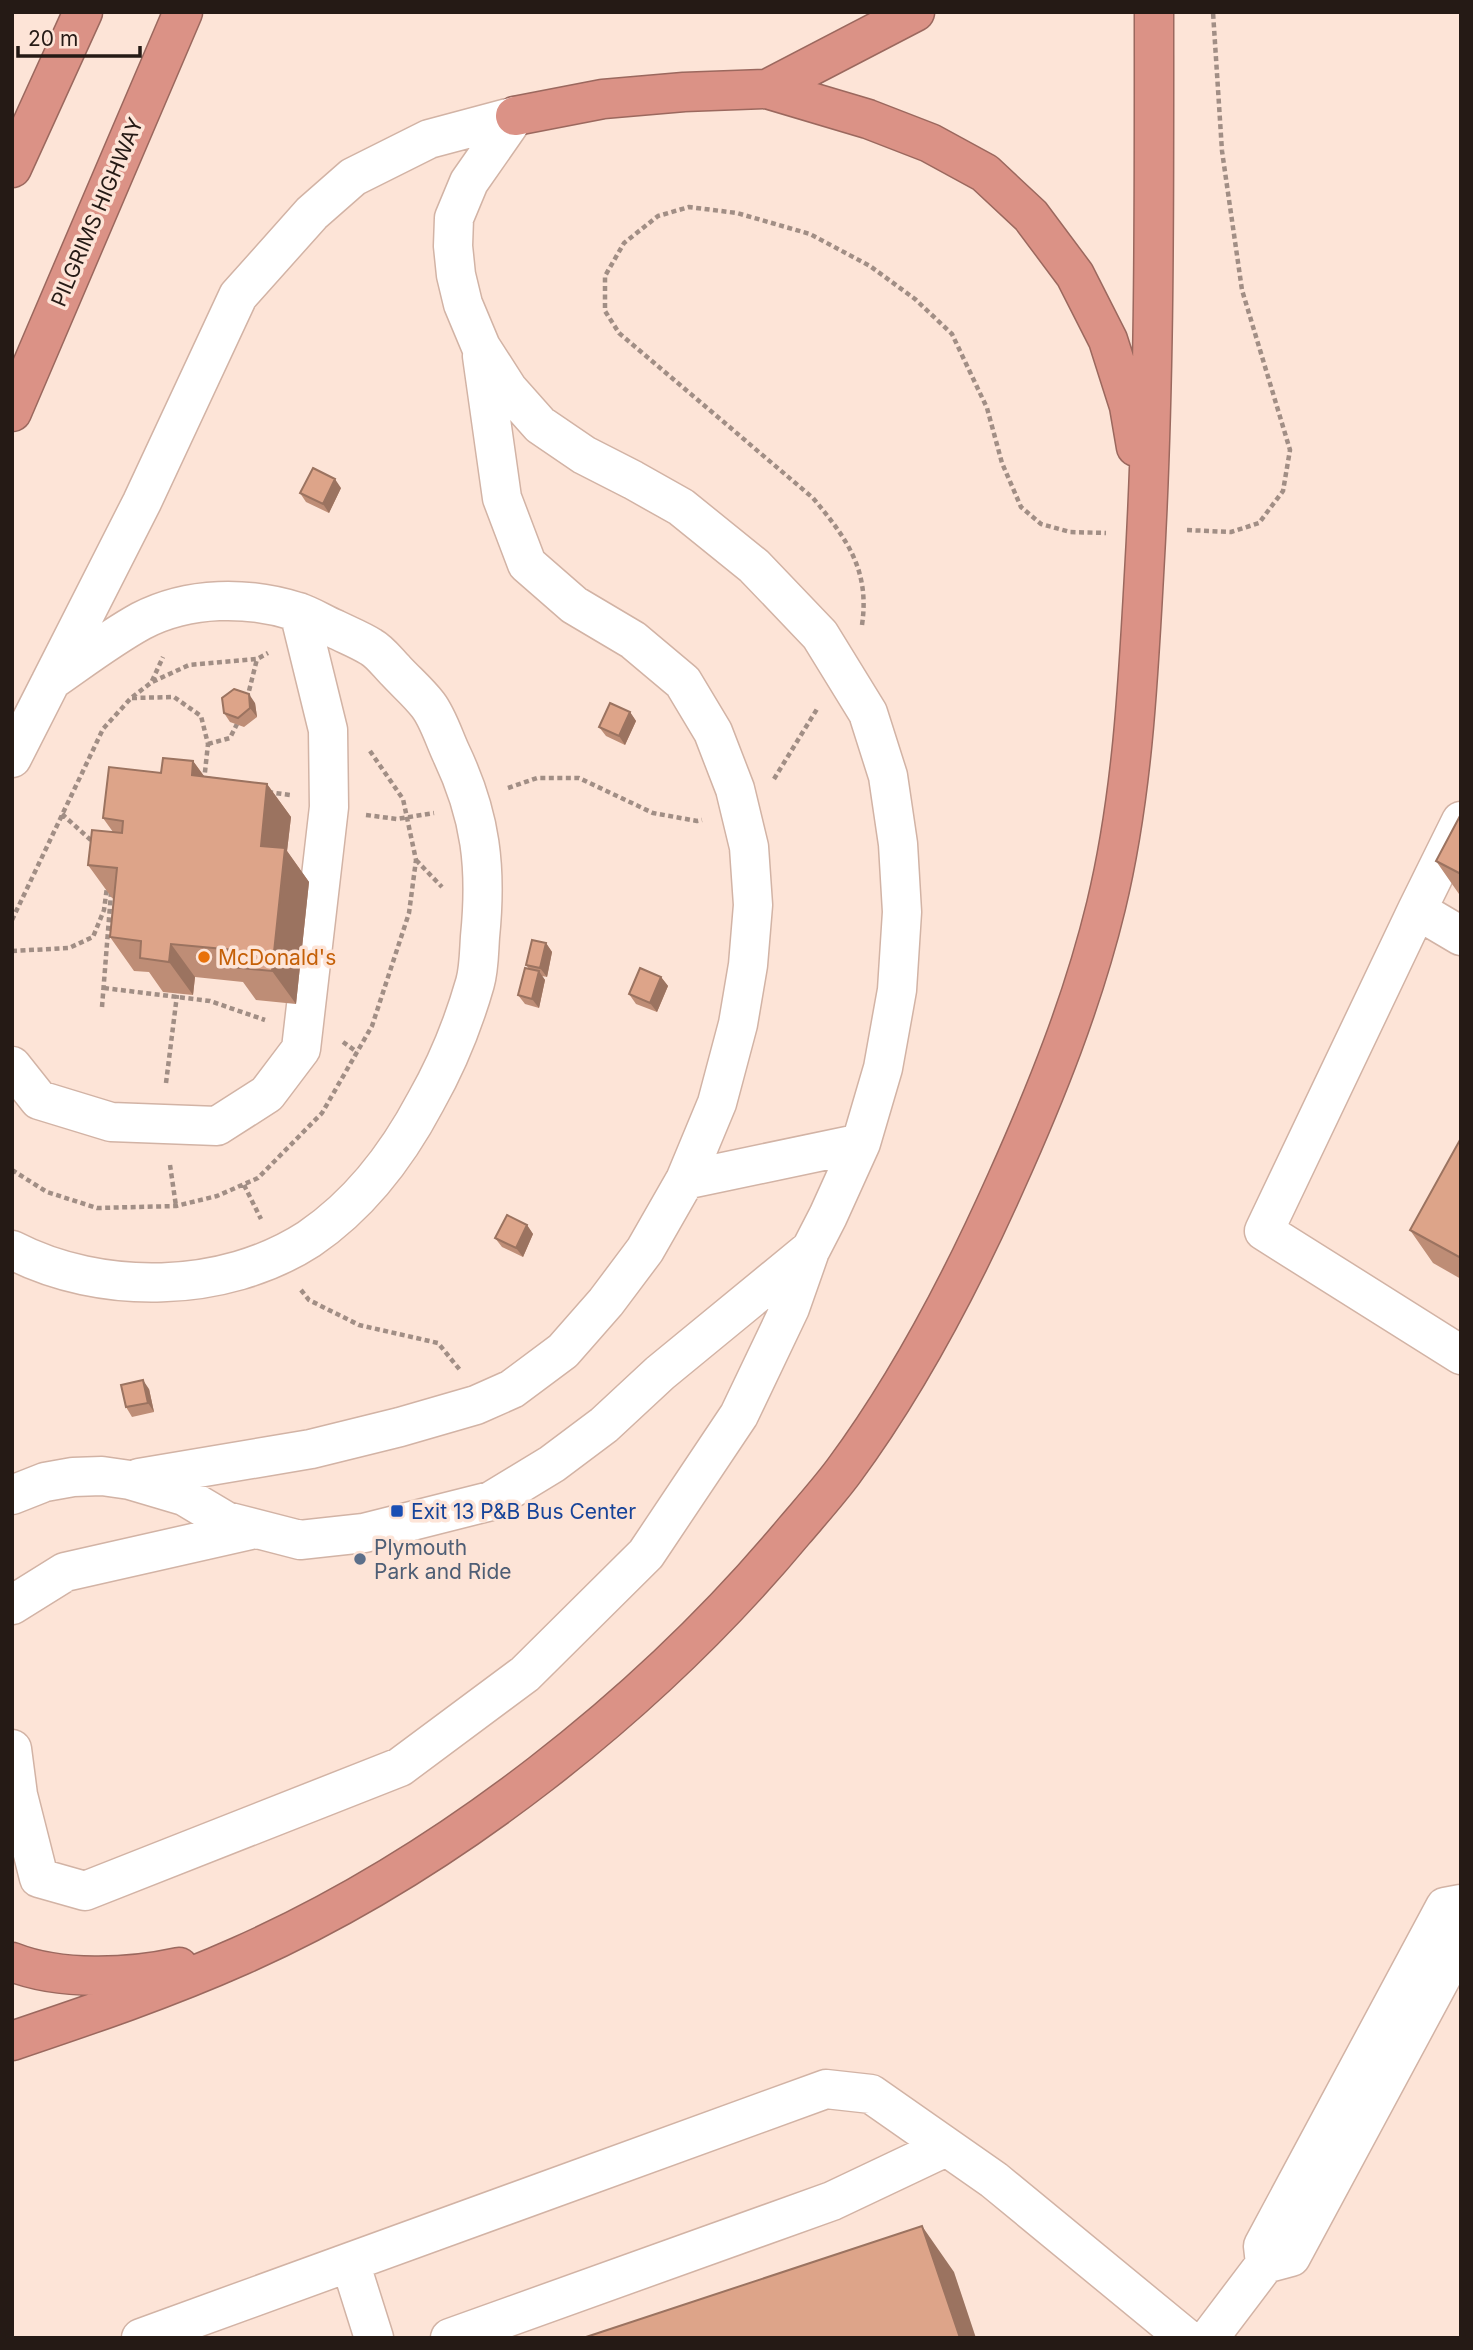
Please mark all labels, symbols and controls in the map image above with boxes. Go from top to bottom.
scale bar [18,14,140,58]
text: 20 m [28,26,78,51]
street label: PILGRIMS HIGHWAY [46,114,148,310]
place label: McDonald's [218,945,336,970]
marker: McDonald's [196,949,212,965]
place label: Exit 13 P&B Bus Center [411,1499,636,1524]
marker: Exit 13 P&B Bus Center [389,1503,405,1519]
place label: Plymouth Park and Ride [374,1535,512,1584]
marker: Plymouth Park and Ride [352,1551,368,1567]

